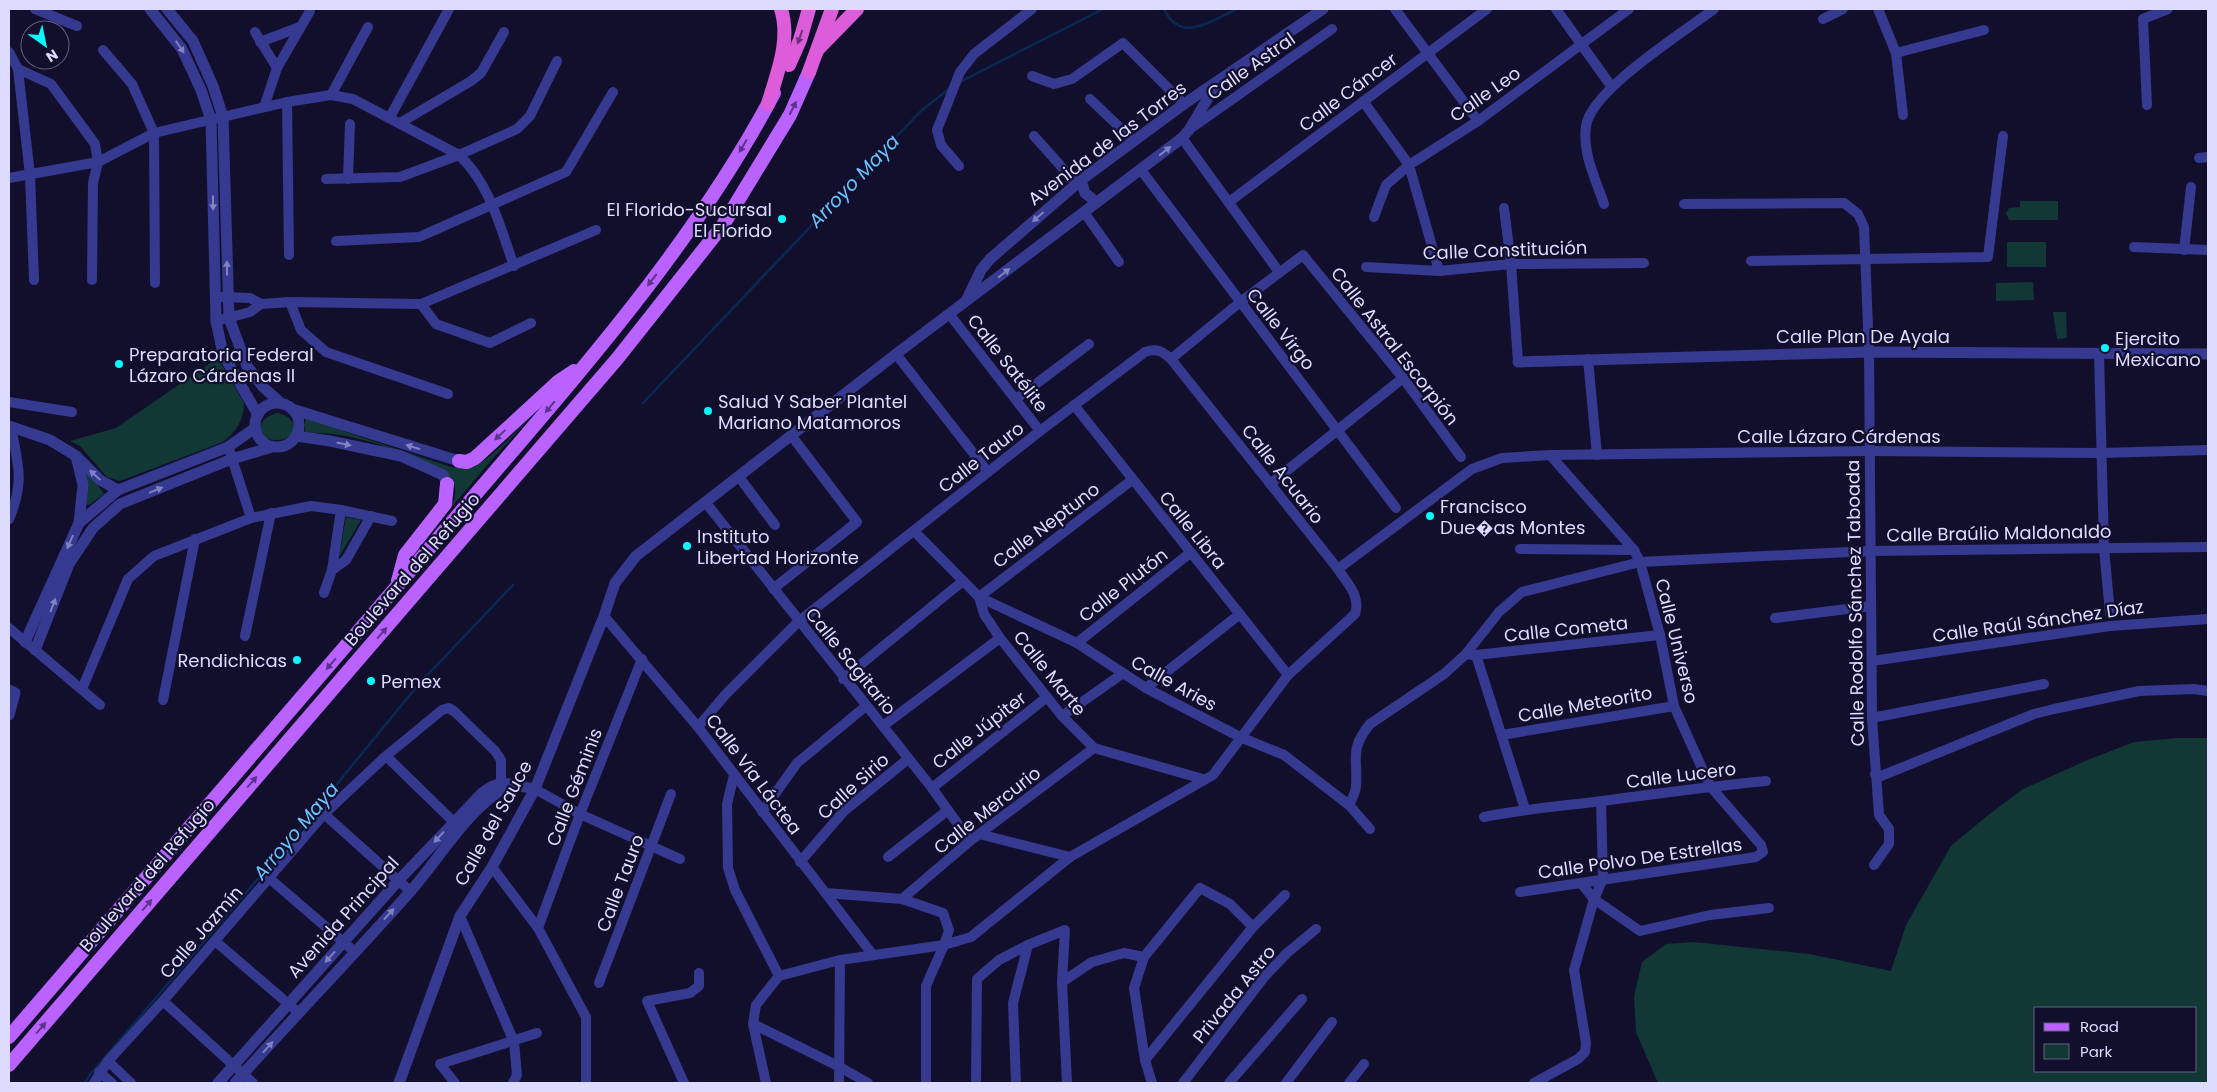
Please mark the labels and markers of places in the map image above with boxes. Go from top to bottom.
place label: El Florido-Sucursal El Florido [607,197,772,243]
marker: El Florido-Sucursal El Florido [776,213,788,225]
place label: Ejercito Mexicano [2115,326,2201,372]
place label: Preparatoria Federal Lázaro Cárdenas ll [129,342,314,388]
marker: Ejercito Mexicano [2099,342,2111,354]
marker: Preparatoria Federal Lázaro Cárdenas ll [113,358,125,370]
place label: Salud Y Saber Plantel Mariano Matamoros [718,389,907,435]
marker: Salud Y Saber Plantel Mariano Matamoros [702,405,714,417]
place label: Francisco Due�as Montes [1440,494,1585,540]
marker: Francisco Due�as Montes [1424,510,1436,522]
place label: Instituto Libertad Horizonte [697,524,859,570]
marker: Instituto Libertad Horizonte [681,540,693,552]
place label: Rendichicas [177,648,287,673]
marker: Rendichicas [291,654,303,666]
place label: Pemex [381,669,441,694]
marker: Pemex [365,675,377,687]

